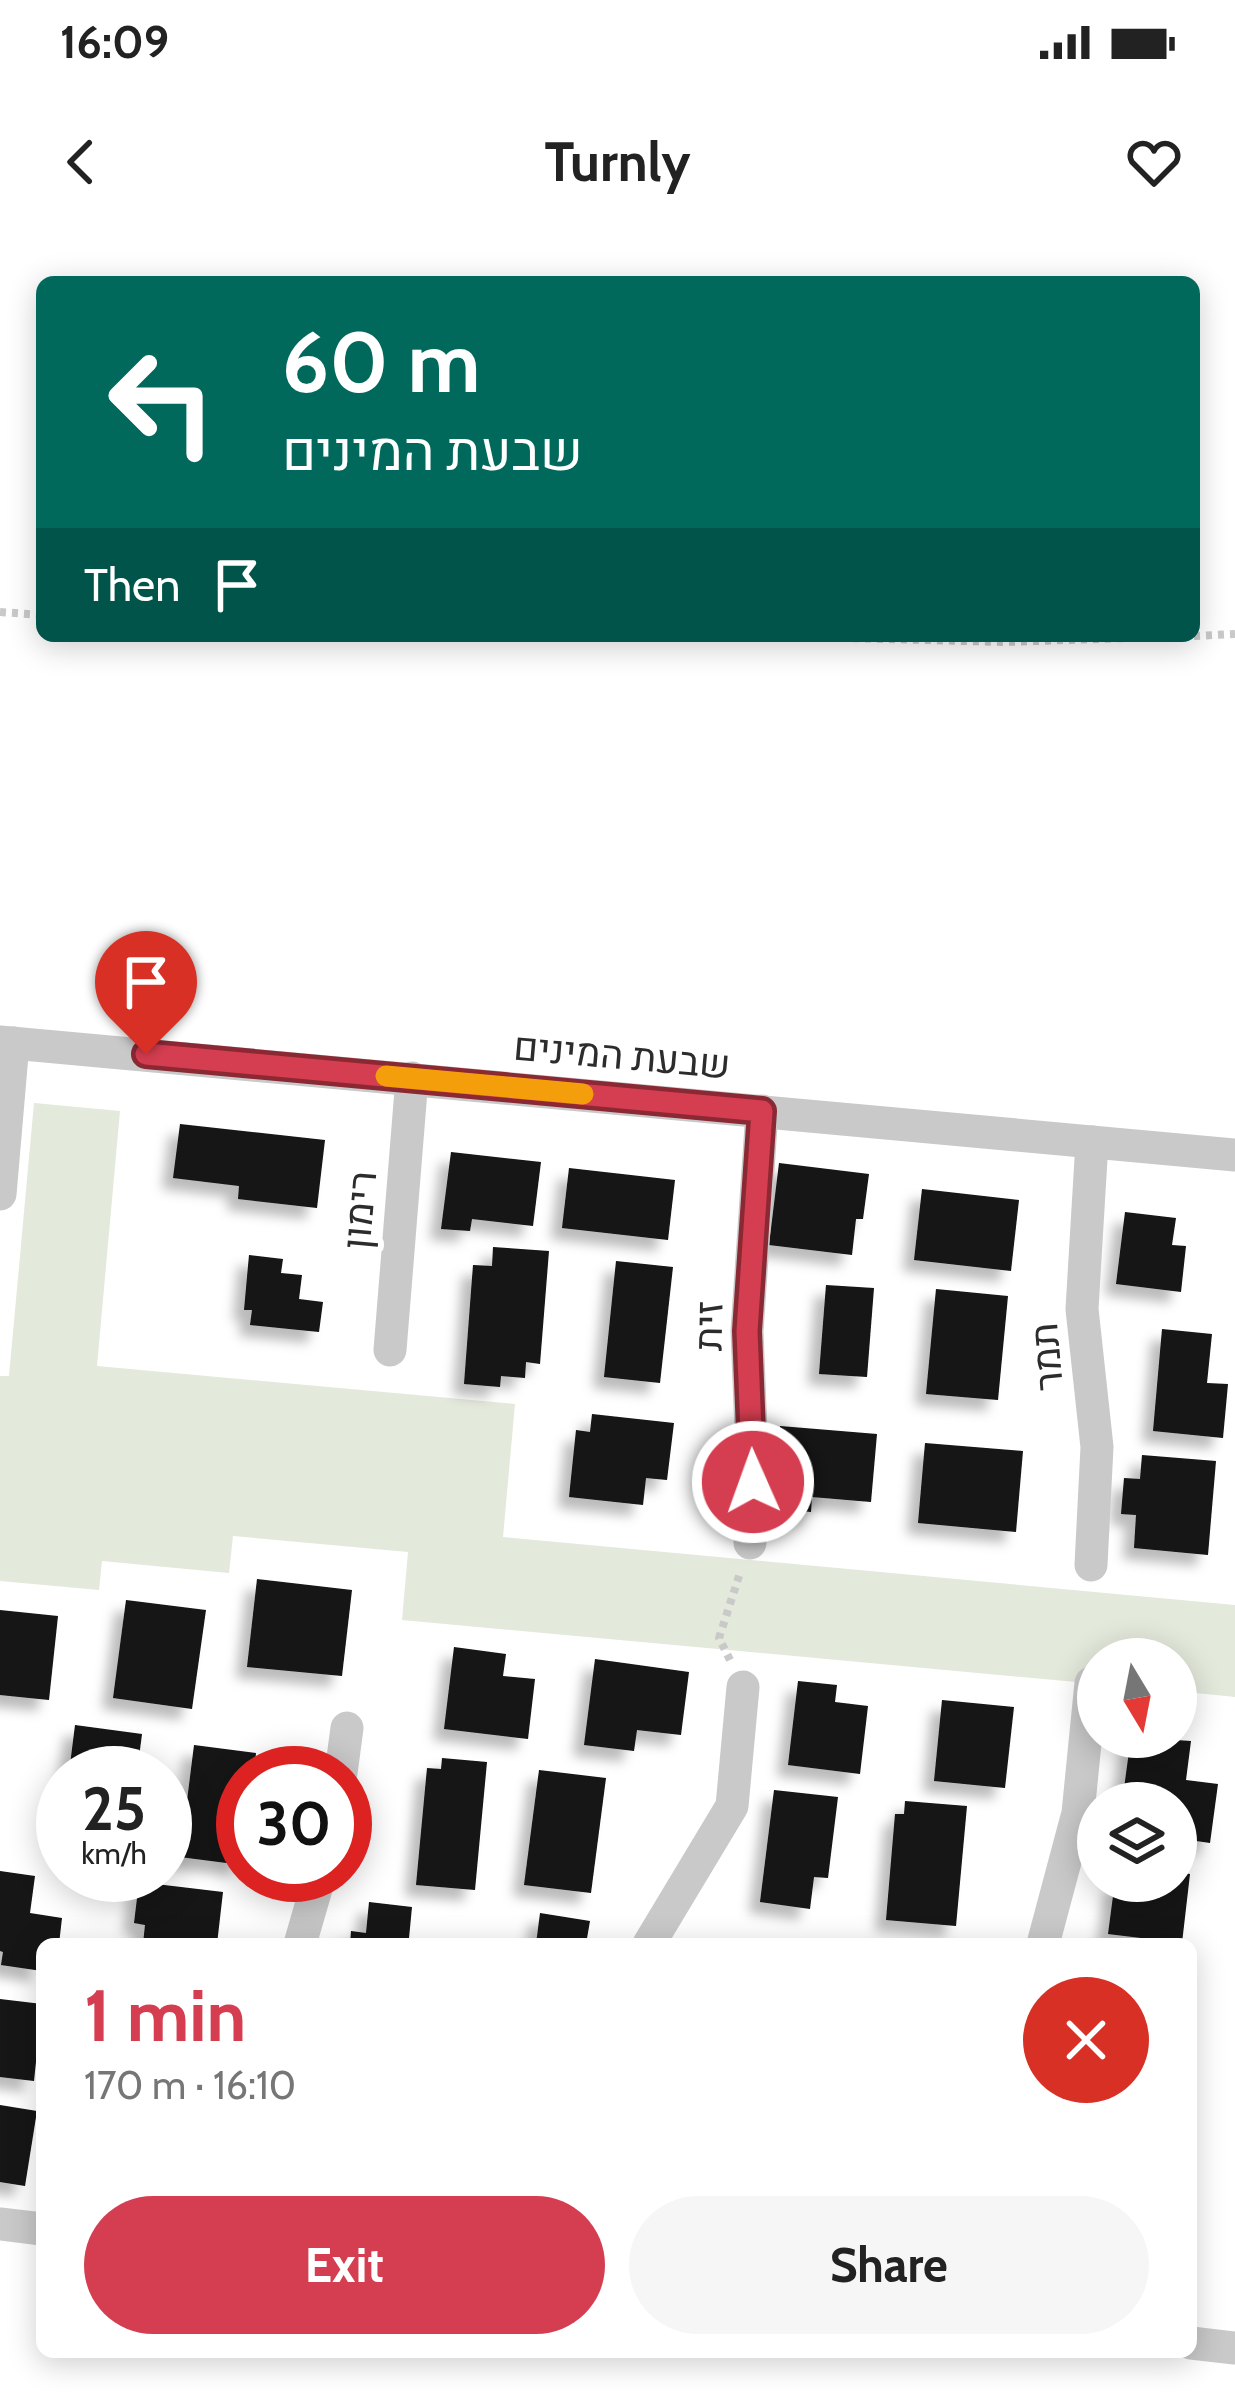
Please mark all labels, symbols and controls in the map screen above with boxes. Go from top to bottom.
text: 16:09 [60,15,169,69]
icon: back [48,129,114,195]
text: Turnly [545,129,690,195]
icon: heart [1121,129,1187,195]
text: 60 m [282,311,480,413]
icon: left [84,324,240,480]
text: שבעת המינים [282,418,583,484]
icon: arrive [204,552,270,618]
text: Then [84,558,180,612]
pin [95,931,197,1054]
icon: arrive [113,949,179,1015]
street label: שבעת המינים [512,1022,732,1088]
street label: רימון [332,1169,386,1251]
street label: זית [684,1301,732,1351]
street label: תמר [1019,1321,1073,1393]
position arrow [690,1419,816,1545]
north arrow [1077,1638,1197,1758]
map controls [1077,1638,1197,1902]
speed limit sign: 30 [216,1746,372,1902]
text: 25 [82,1772,146,1845]
button: layers [1077,1782,1197,1902]
text: km/h [81,1835,147,1872]
text: 1 min [84,1972,246,2059]
button: close [1023,1977,1149,2103]
text: 170 m · 16:10 [84,2061,296,2109]
button: Exit [84,2196,605,2334]
button: Share [629,2196,1149,2334]

